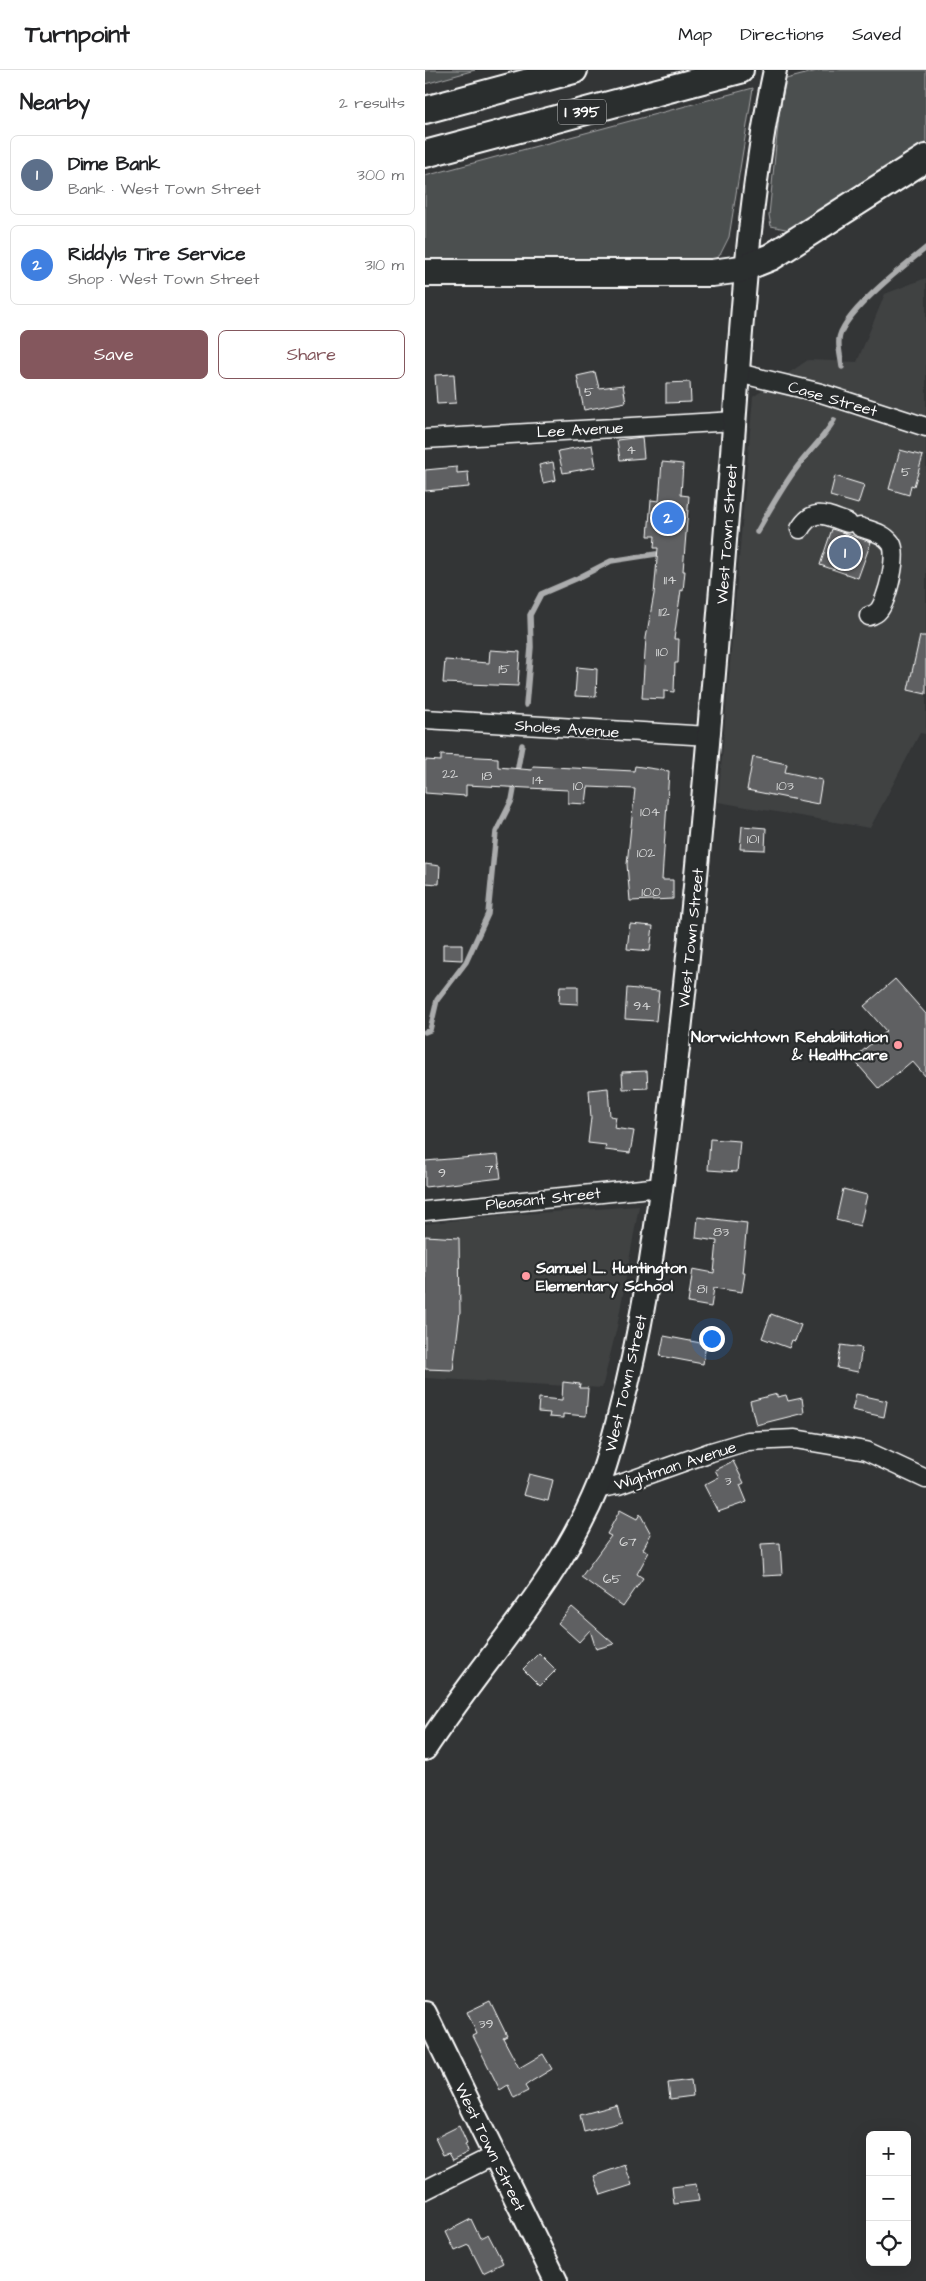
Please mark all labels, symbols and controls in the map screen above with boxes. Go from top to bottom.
text: Turnpoint [25,18,130,52]
text: Map [678,22,712,47]
text: Directions [740,22,824,47]
text: Saved [852,22,901,47]
text: Nearby [20,88,90,117]
text: 2 results [339,92,405,114]
road number: I 395 [558,100,606,124]
text: Dime Bank [68,151,160,178]
text: 1 [36,164,38,186]
text: 300 m [357,164,404,186]
text: Bank · West Town Street [68,178,261,200]
text: Riddyls Tire Service [68,241,246,268]
text: 2 [32,254,42,276]
text: 310 m [365,254,404,276]
text: Shop · West Town Street [68,268,259,290]
button: Save [20,330,208,379]
button: Share [218,330,405,379]
street label: Case Street [786,376,880,422]
house number: 5 [584,382,594,402]
street label: Lee Avenue [536,417,624,443]
house number: 4 [626,440,636,460]
house number: 5 [901,462,911,482]
street label: West Town Street [711,463,743,605]
pin: 2 [652,499,684,537]
pin: 1 [829,534,861,572]
house number: 114 [663,570,677,590]
house number: 112 [658,602,670,622]
house number: 110 [656,642,668,662]
house number: 15 [498,659,510,679]
street label: Sholes Avenue [514,714,620,744]
house number: 22 [442,764,458,784]
house number: 18 [482,766,492,786]
house number: 14 [532,770,544,790]
house number: 10 [573,776,583,796]
house number: 103 [776,776,794,796]
house number: 104 [640,802,661,822]
house number: 101 [747,829,759,849]
house number: 102 [637,843,655,863]
street label: West Town Street [673,867,709,1009]
house number: 100 [641,882,661,902]
house number: 94 [633,996,651,1016]
place label: Norwichtown Rehabilitation & Healthcare [691,1026,888,1066]
marker: Norwichtown Rehabilitation & Healthcare [892,1039,904,1051]
house number: 7 [485,1159,494,1179]
house number: 9 [438,1163,446,1183]
street label: Pleasant Street [484,1182,602,1216]
house number: 83 [713,1222,729,1242]
place label: Samuel L. Huntington Elementary School [535,1257,687,1298]
marker: Samuel L. Huntington Elementary School [520,1270,532,1282]
house number: 81 [697,1279,708,1299]
street label: West Town Street [599,1312,653,1454]
your location [699,1326,725,1352]
street label: Wightman Avenue [611,1436,740,1497]
house number: 3 [724,1471,732,1491]
house number: 67 [619,1532,637,1552]
house number: 65 [603,1569,621,1589]
house number: 39 [478,2014,494,2034]
street label: West Town Street [449,2080,531,2216]
map controls [866,2131,911,2266]
button: + [866,2131,911,2176]
button: − [866,2176,911,2221]
button: locate [866,2221,911,2266]

